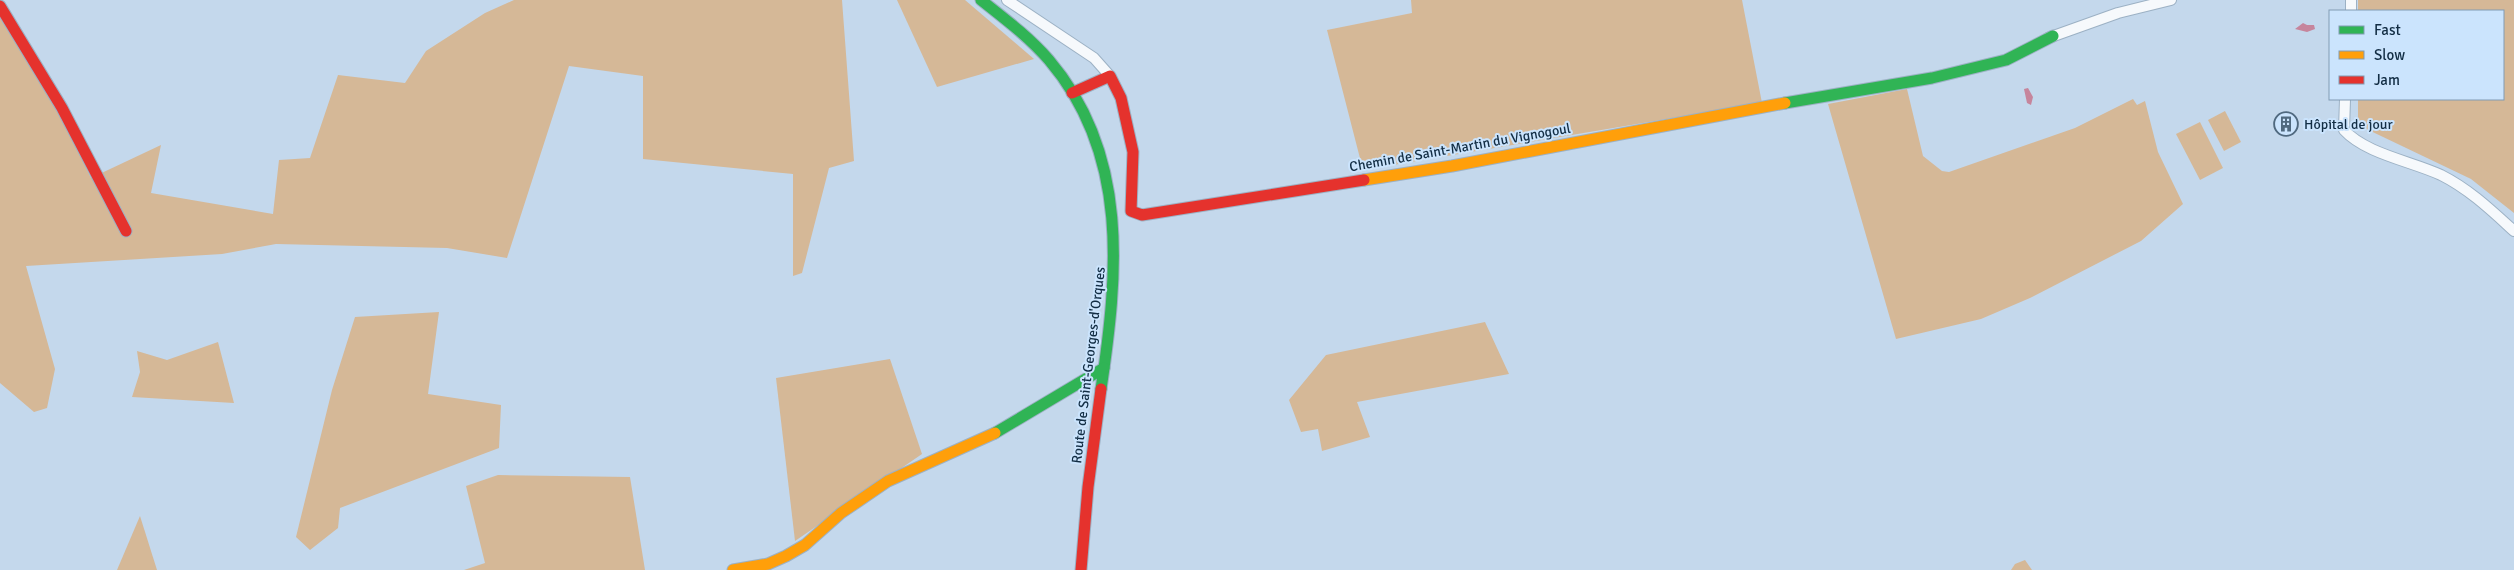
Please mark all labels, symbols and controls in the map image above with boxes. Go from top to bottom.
legend [2329,10,2504,100]
text: Fast [2374,21,2401,39]
text: Slow [2374,46,2405,64]
text: Jam [2374,71,2400,89]
building icon: Hôpital de jour [2273,111,2299,137]
place label: Hôpital de jour [2304,116,2393,133]
street label: Chemin de Saint-Martin du Vignogoul [1348,120,1572,175]
street label: Route de Saint-Georges-d'Orques [1068,266,1109,464]

